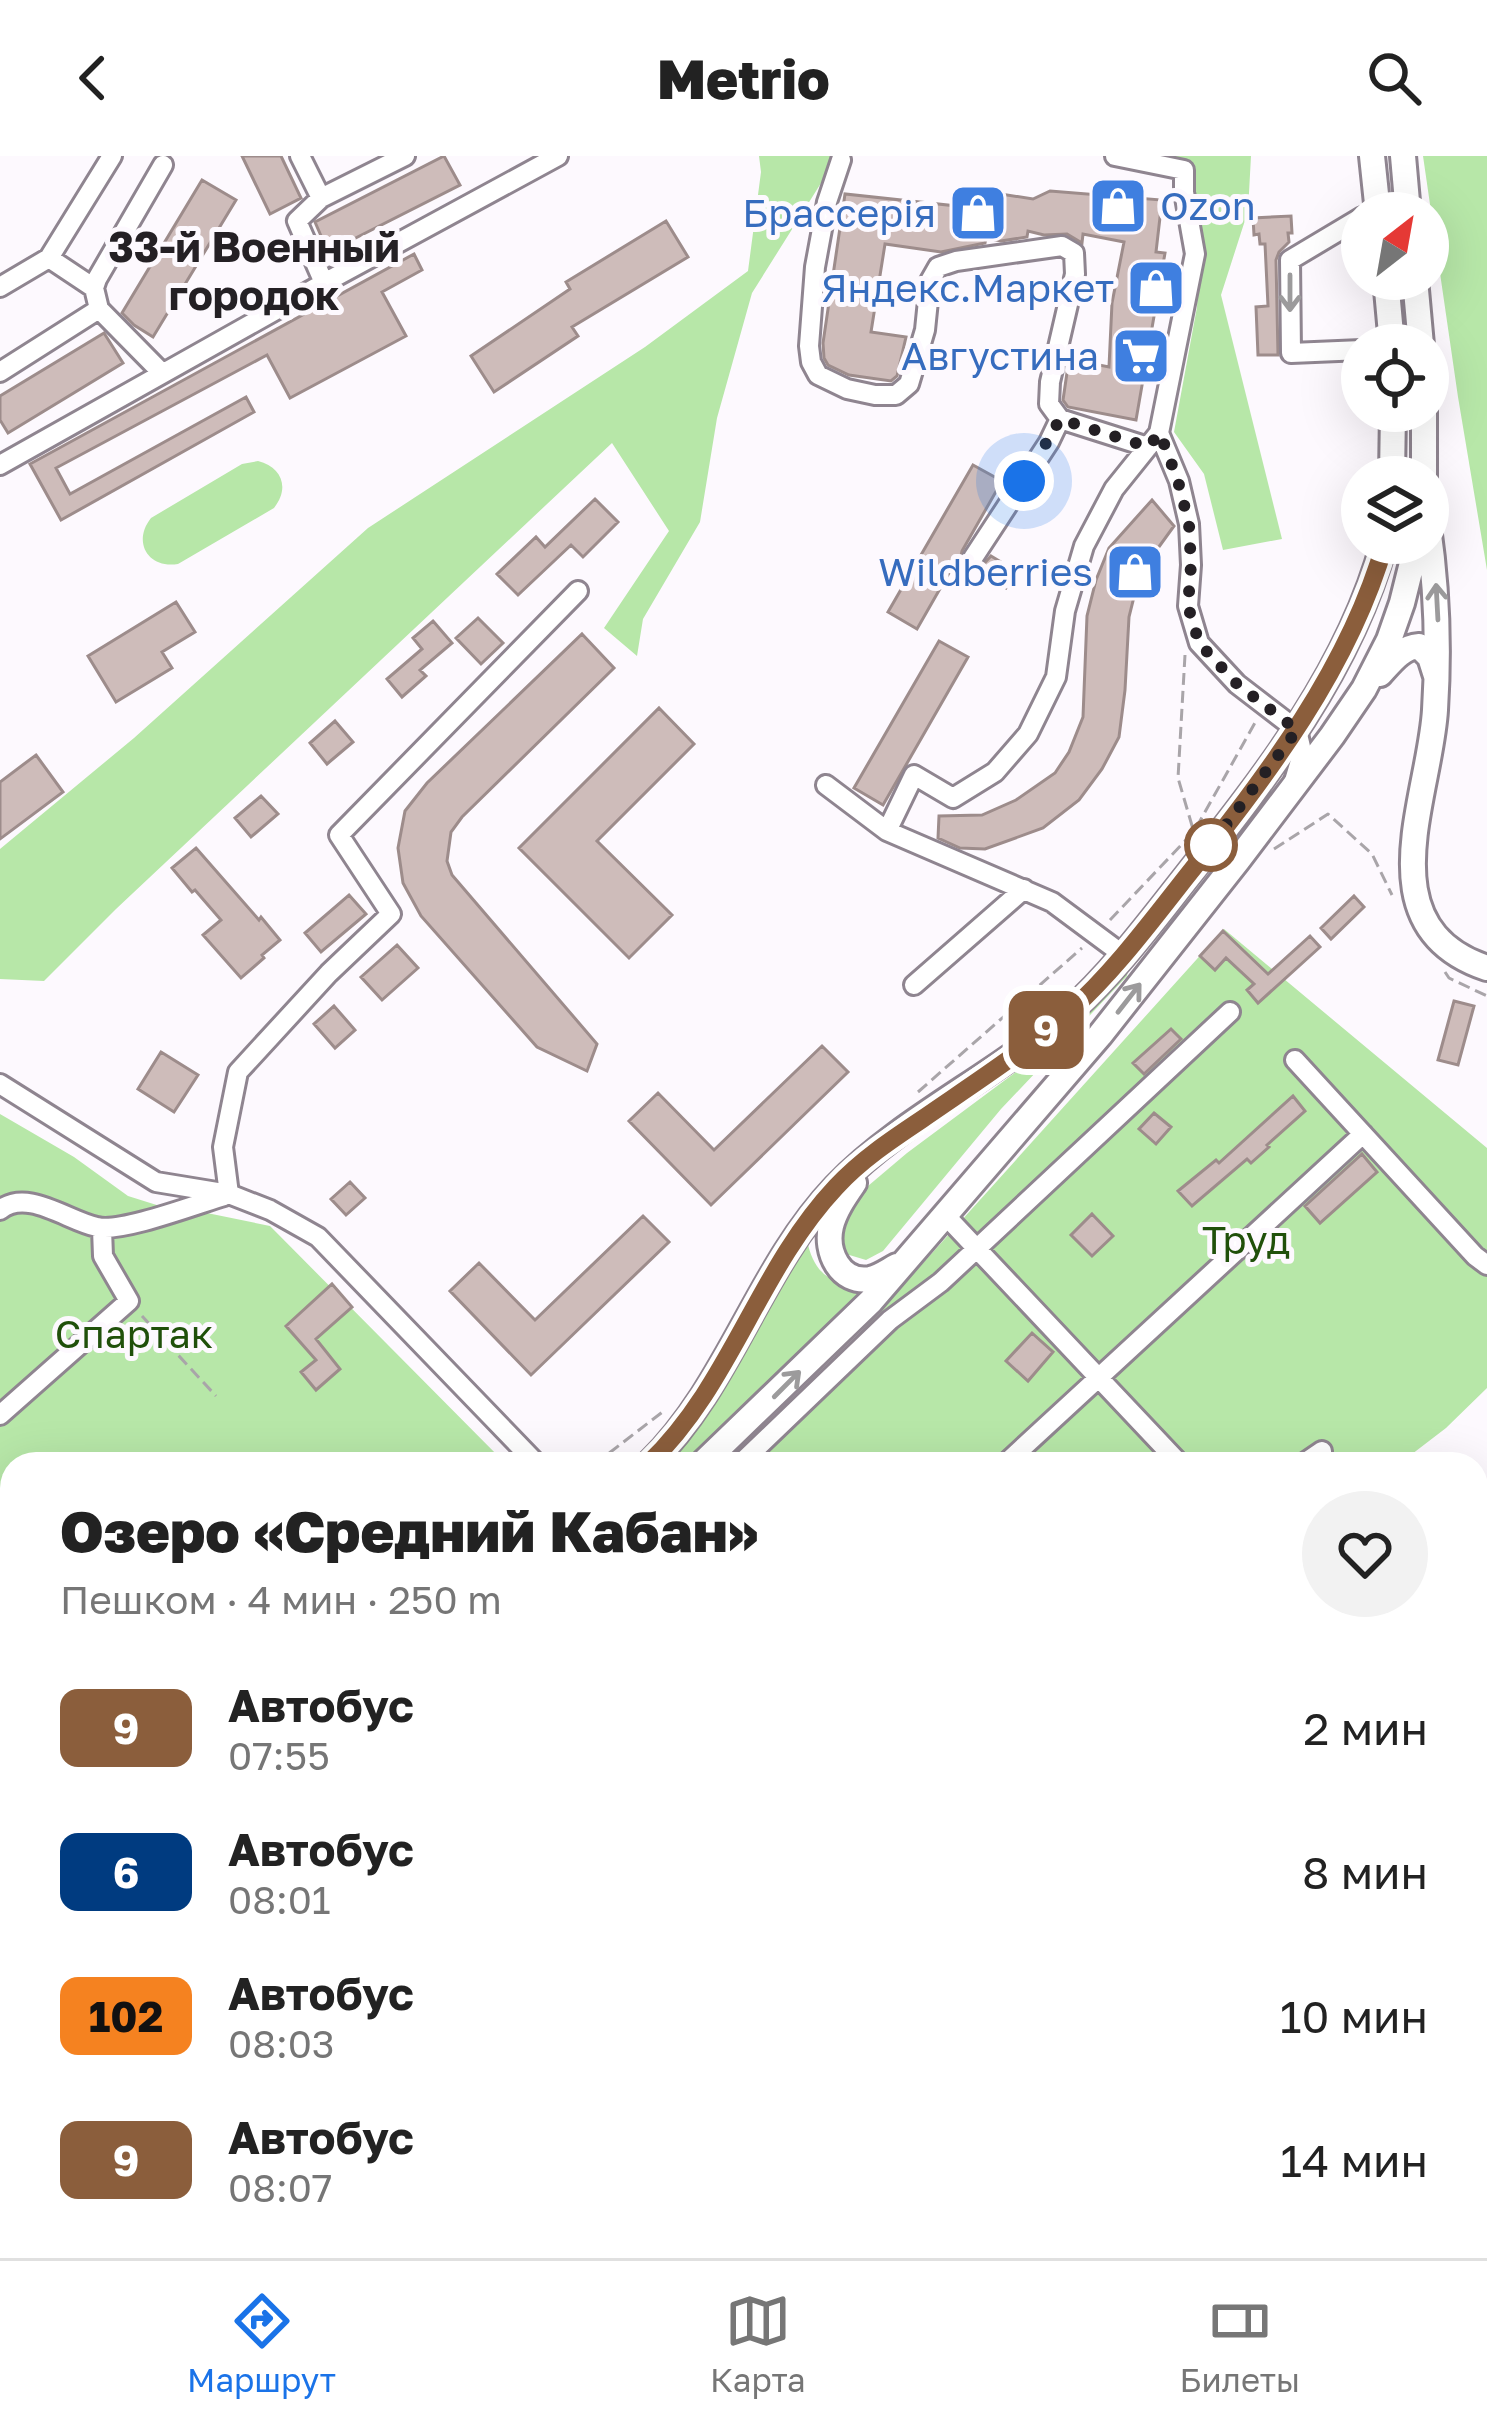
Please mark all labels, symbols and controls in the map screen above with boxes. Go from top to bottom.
icon: back [60,45,126,111]
icon: search [1361,45,1427,111]
text: Metrio [657,46,830,111]
shop icon: Ozon [1087,175,1149,237]
shop icon: Брассерiя [947,182,1009,244]
place label: Ozon [1160,182,1256,229]
place label: Брассерiя [742,189,936,236]
north arrow [1341,192,1449,300]
map controls [1341,192,1449,564]
district label: 33-й Военный городок [108,221,400,319]
shop icon: Яндекс.Маркет [1125,257,1187,319]
place label: Яндекс.Маркет [821,264,1114,311]
one-way arrow [1279,273,1302,312]
button: locate [1341,324,1449,432]
supermarket icon: Августина [1110,325,1172,387]
place label: Августина [901,332,1099,379]
your location [994,451,1054,511]
button: layers [1341,456,1449,564]
shop icon: Wildberries [1104,541,1166,603]
place label: Wildberries [878,548,1093,595]
one-way arrow [1425,583,1448,622]
unlabelled marker [1186,820,1236,870]
one-way arrow [1115,982,1142,1014]
line badge: 9 [1007,991,1085,1069]
text: 9 [1033,1005,1059,1055]
park label: Труд [1202,1216,1290,1263]
park label: Спартак [55,1310,213,1357]
one-way arrow [772,1370,801,1398]
button: heart [1302,1491,1428,1617]
text: Озеро «Средний Кабан» [60,1496,758,1565]
text: Пешком · 4 мин · 250 m [60,1576,502,1623]
text: Автобус [228,1678,414,1732]
text: 2 мин [1303,1701,1428,1755]
text: 9 [113,1703,139,1753]
text: 07:55 [228,1732,330,1779]
text: Автобус [228,1822,414,1876]
text: 8 мин [1302,1845,1428,1899]
text: 6 [113,1847,139,1897]
text: 08:01 [228,1876,331,1923]
text: Автобус [228,1966,414,2020]
text: 10 мин [1280,1989,1428,2043]
text: 102 [89,1991,163,2041]
text: 08:03 [228,2020,335,2067]
text: Автобус [228,2110,414,2164]
text: 14 мин [1280,2133,1428,2187]
text: 9 [113,2135,139,2185]
text: 08:07 [228,2164,333,2211]
tab: Маршрут [187,2288,336,2399]
tab: Карта [710,2288,806,2399]
tab: Билеты [1180,2288,1300,2399]

